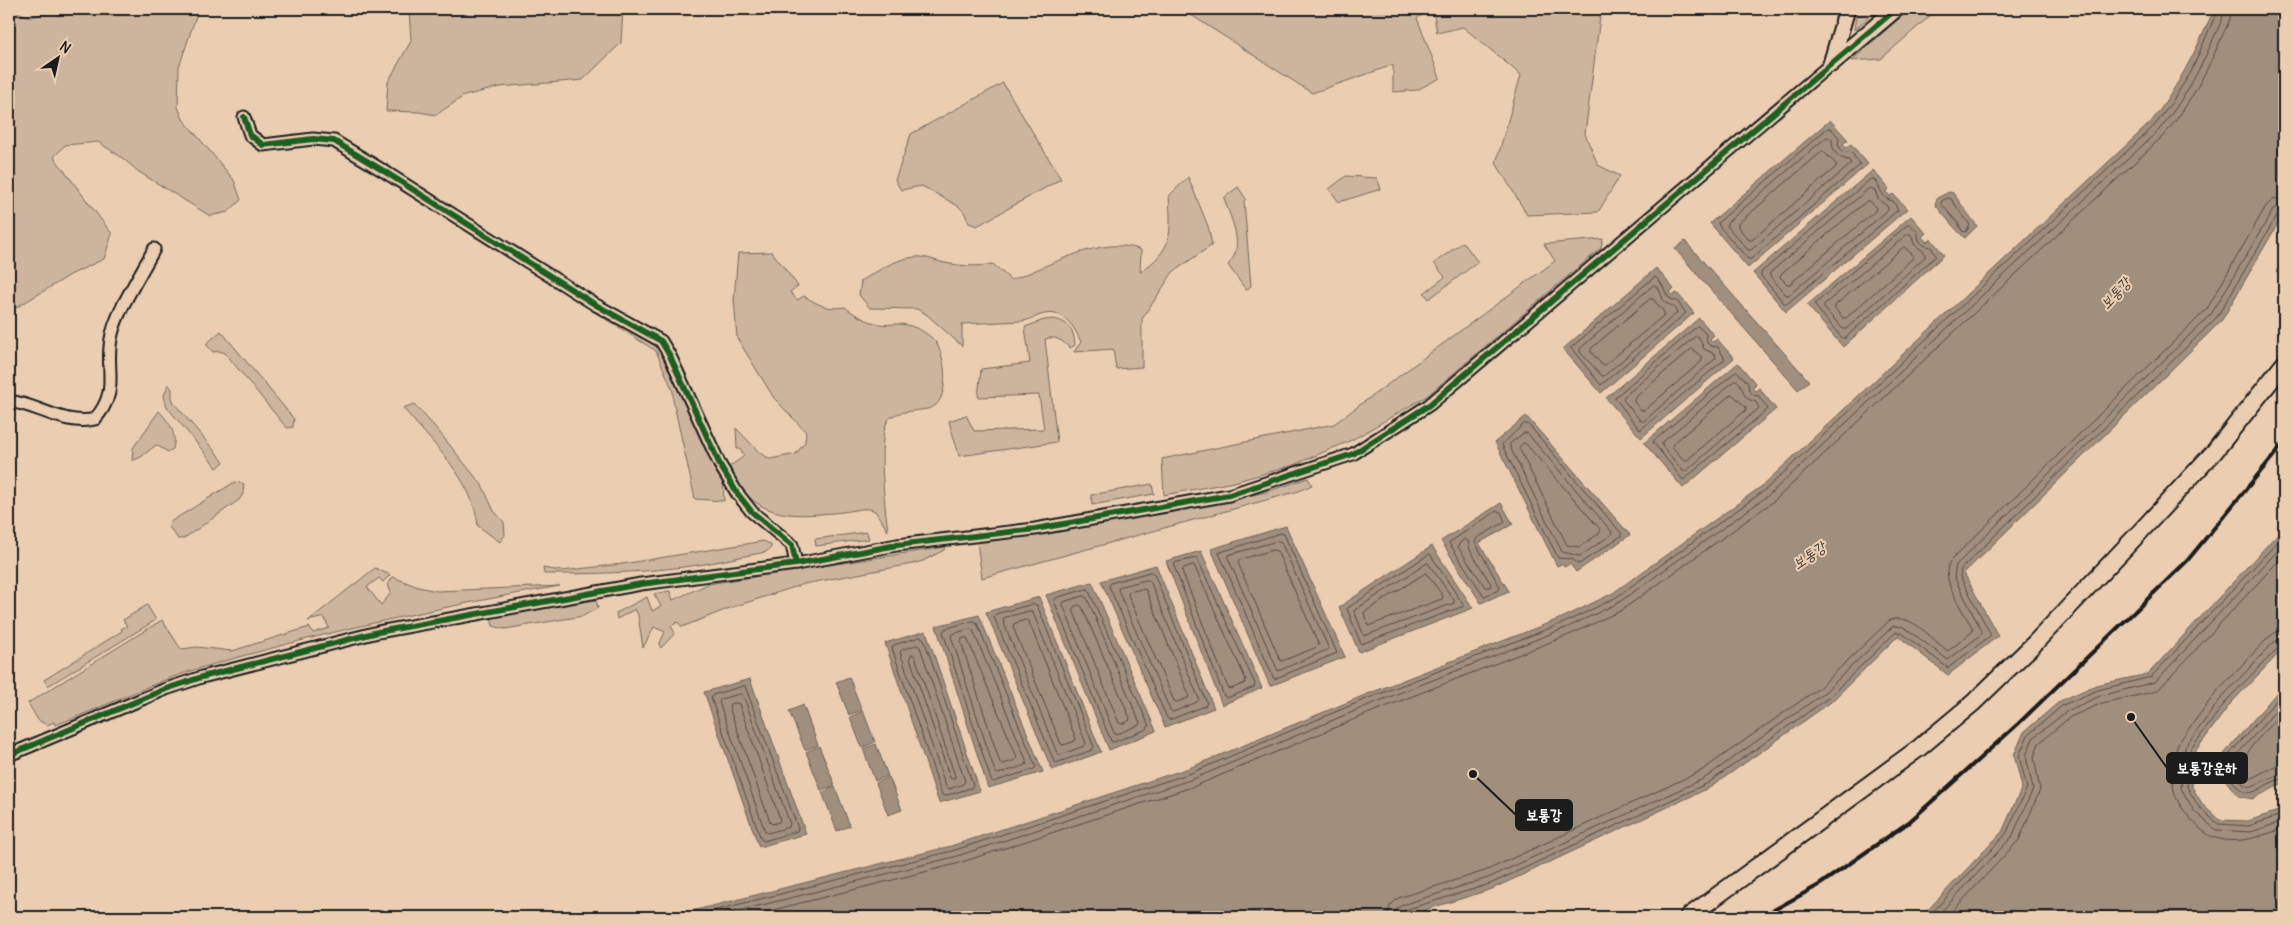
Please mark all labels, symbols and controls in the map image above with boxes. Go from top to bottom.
north arrow [32,32,82,82]
text: N [56,37,74,57]
water label: 보통강 [2096,272,2136,313]
water label: 보통강 [1789,536,1831,573]
callout: 보통강운하 [2167,753,2247,783]
text: 보통강운하 [2177,758,2237,777]
callout: 보통강 [1516,800,1572,830]
text: 보통강 [1526,805,1562,824]

